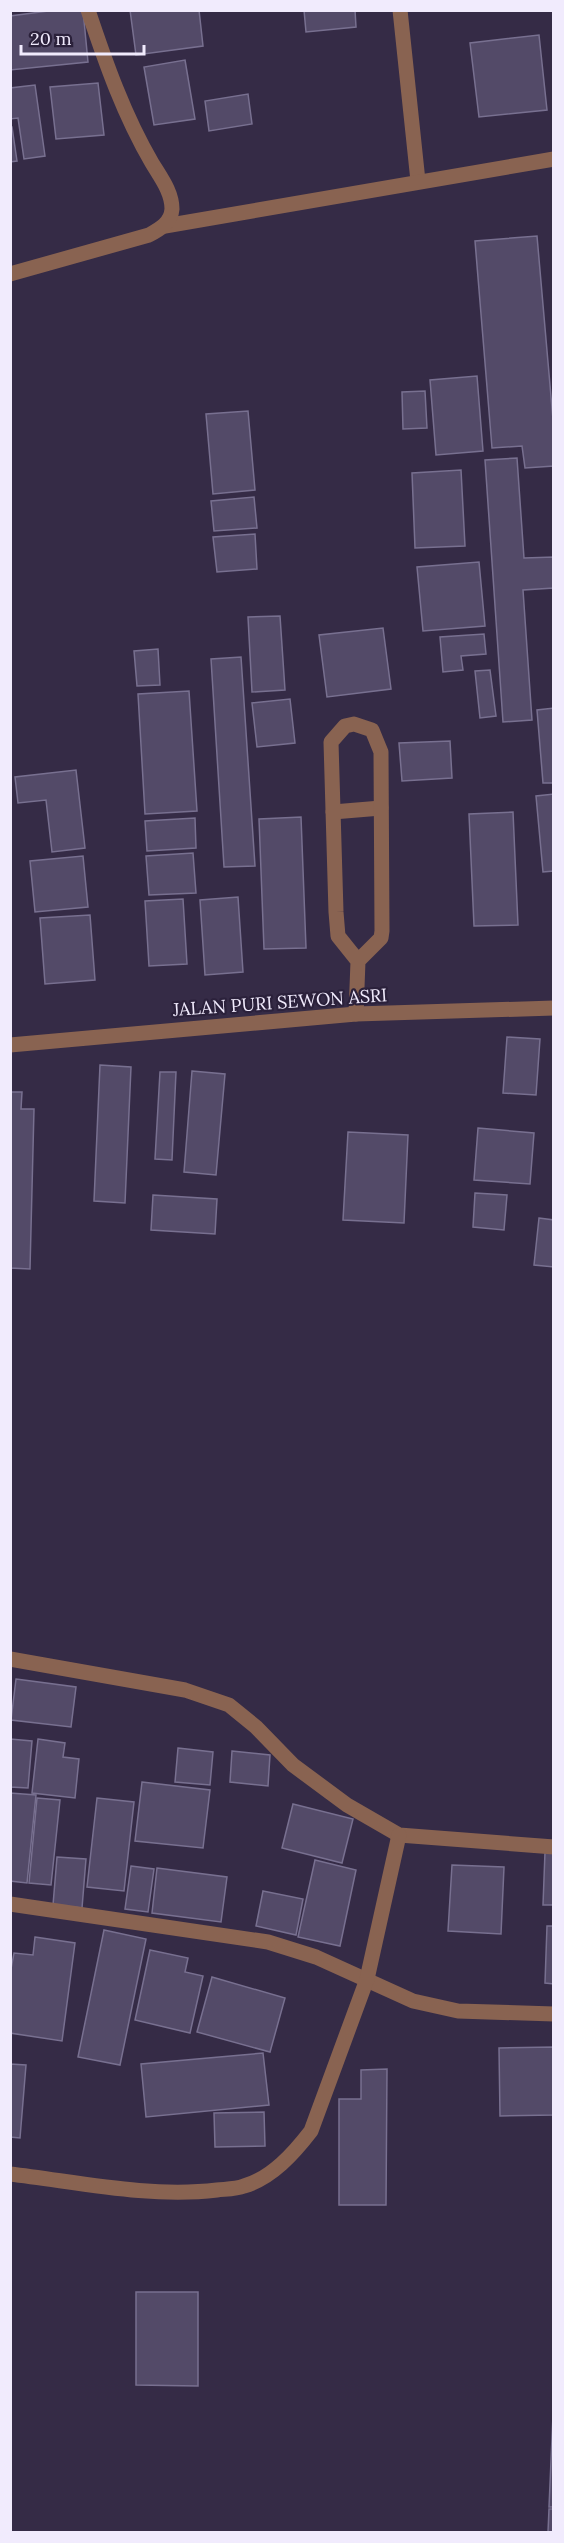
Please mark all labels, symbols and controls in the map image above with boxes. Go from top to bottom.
scale bar [21,18,144,56]
text: 20 m [30,27,72,50]
street label: JALAN PURI SEWON ASRI [171,983,388,1021]

